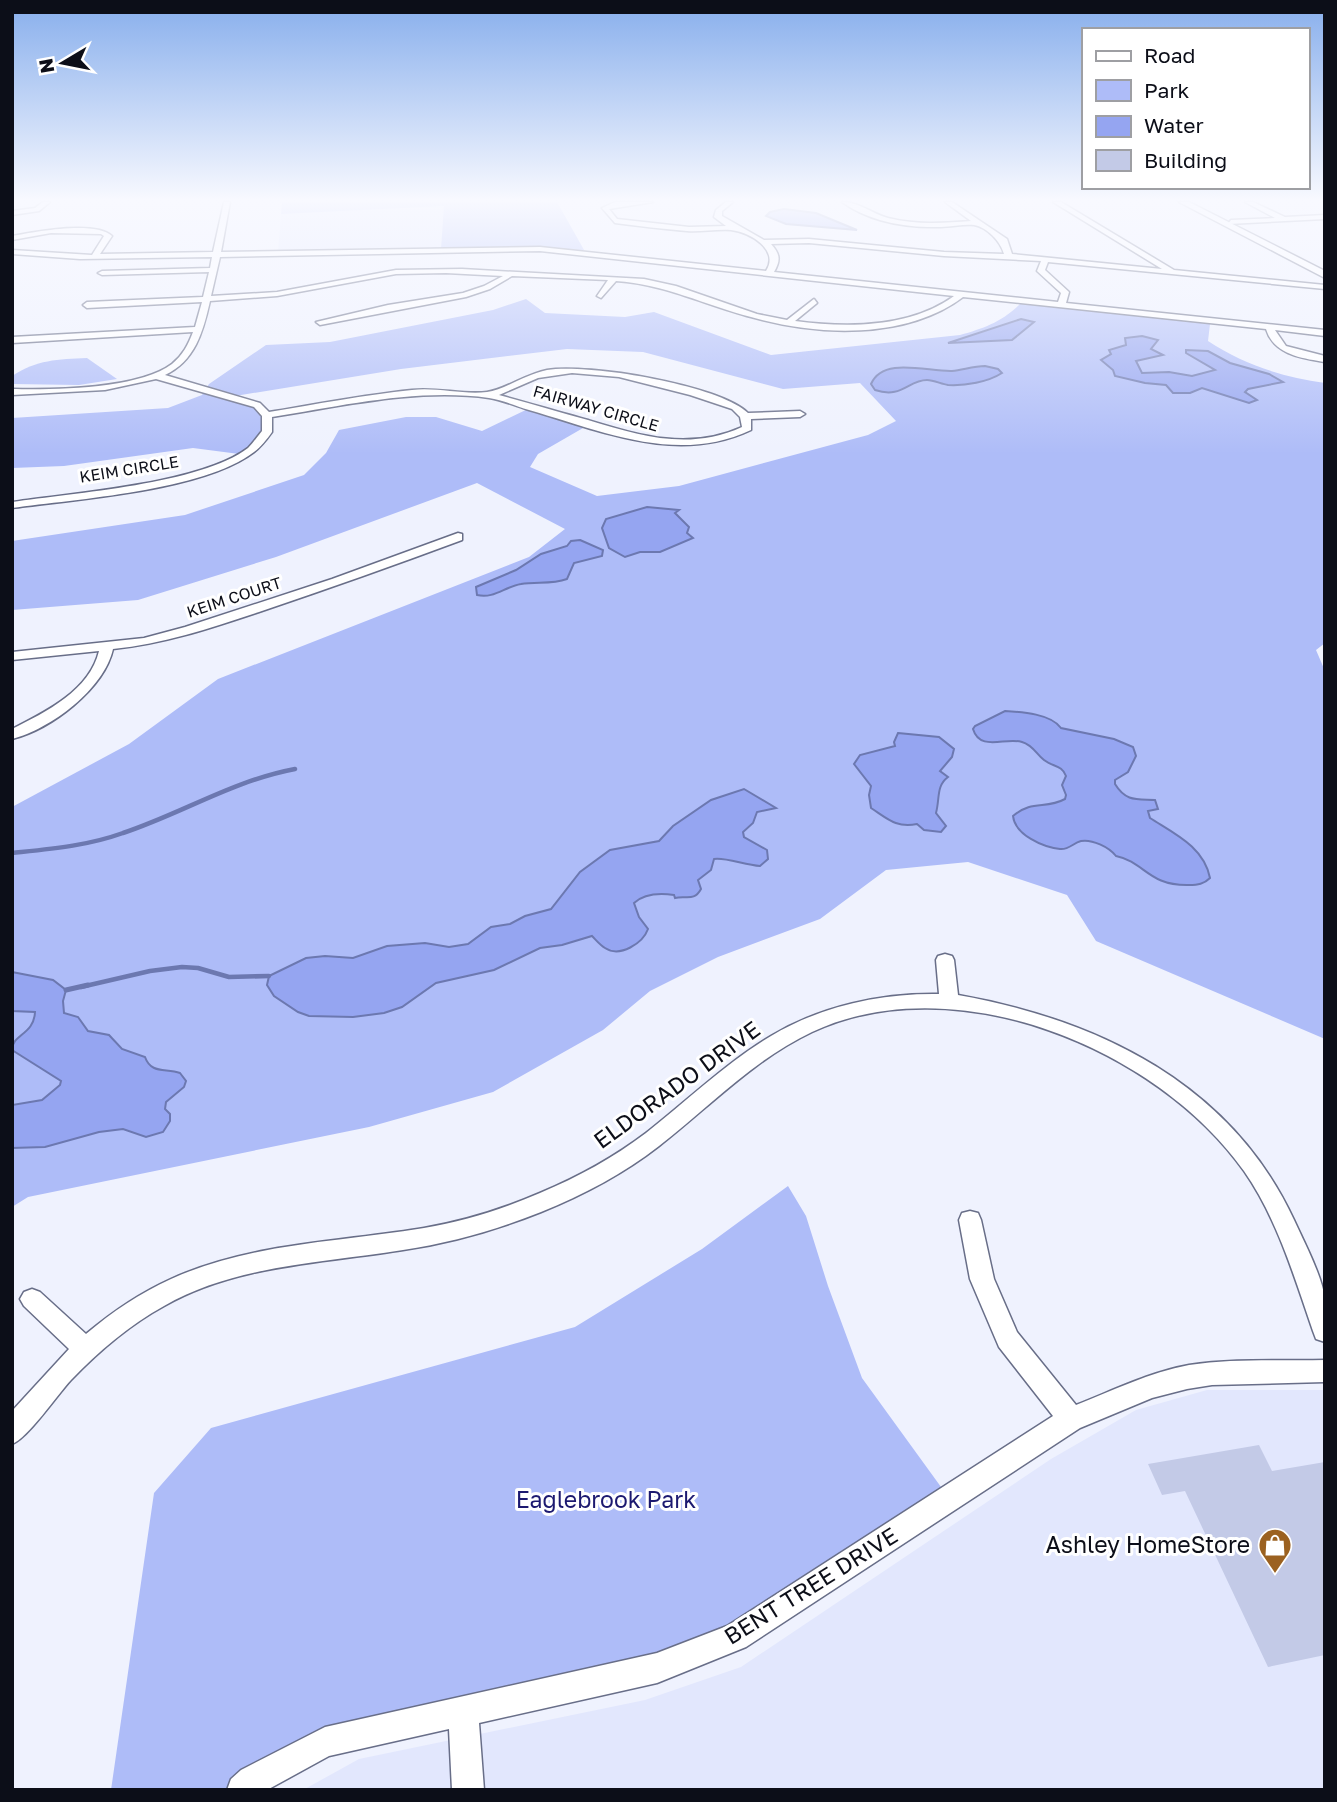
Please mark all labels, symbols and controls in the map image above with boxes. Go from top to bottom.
north arrow [28,28,98,98]
legend [1082,28,1309,189]
text: Road [1144,42,1195,68]
text: N [33,57,58,75]
text: Park [1144,77,1190,103]
text: Water [1144,112,1204,138]
text: Building [1144,147,1227,173]
street label: FAIRWAY CIRCLE [531,381,661,435]
street label: KEIM CIRCLE [78,451,180,487]
street label: KEIM COURT [184,572,284,622]
street label: ELDORADO DRIVE [588,1014,765,1154]
park label: Eaglebrook Park [516,1485,696,1513]
street label: BENT TREE DRIVE [719,1521,902,1650]
shop icon: Ashley HomeStore [1256,1526,1294,1575]
place label: Ashley HomeStore [1045,1530,1250,1558]

